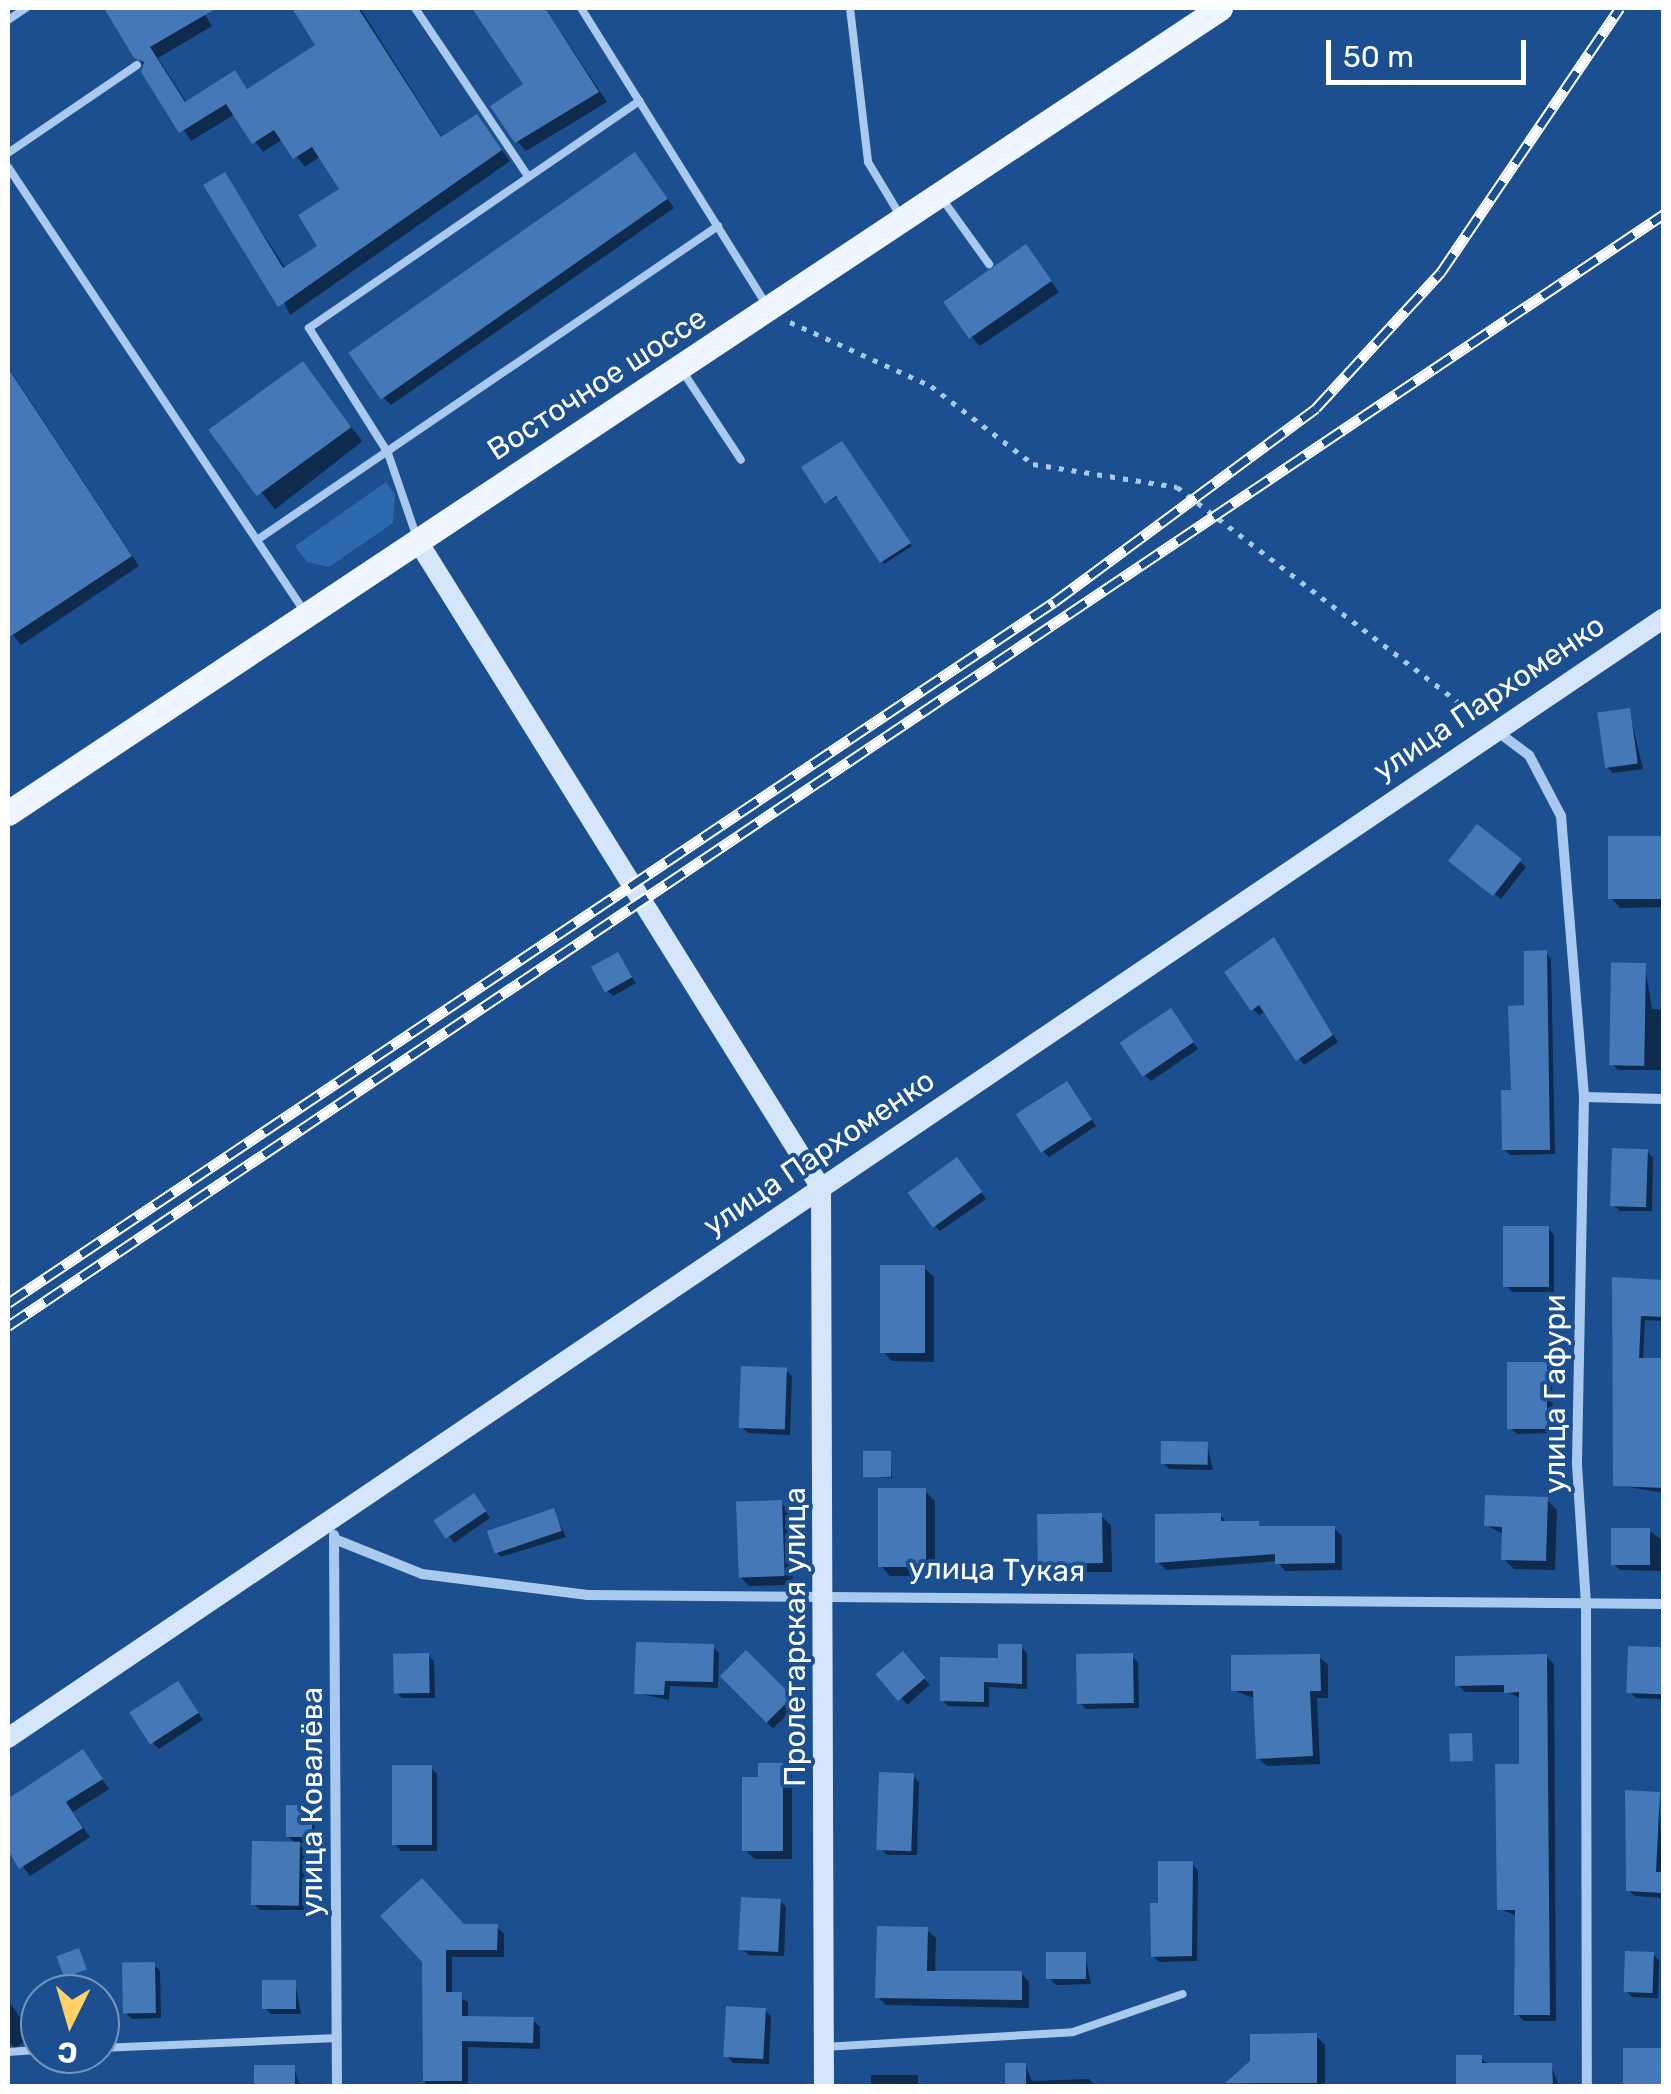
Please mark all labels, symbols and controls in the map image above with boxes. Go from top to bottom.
scale bar [1331,20,1531,82]
text: 50 m [1343,39,1414,75]
street label: Восточное шоссе [481,300,713,468]
street label: улица Пархоменко [1367,607,1611,789]
street label: улица Пархоменко [697,1062,941,1244]
street label: улица Гафури [1537,1294,1573,1494]
street label: Пролетарская улица [777,1487,813,1787]
street label: улица Тукая [908,1550,1086,1590]
street label: улица Ковалёва [294,1687,330,1917]
north arrow [20,1974,120,2074]
text: С [56,2035,79,2070]

